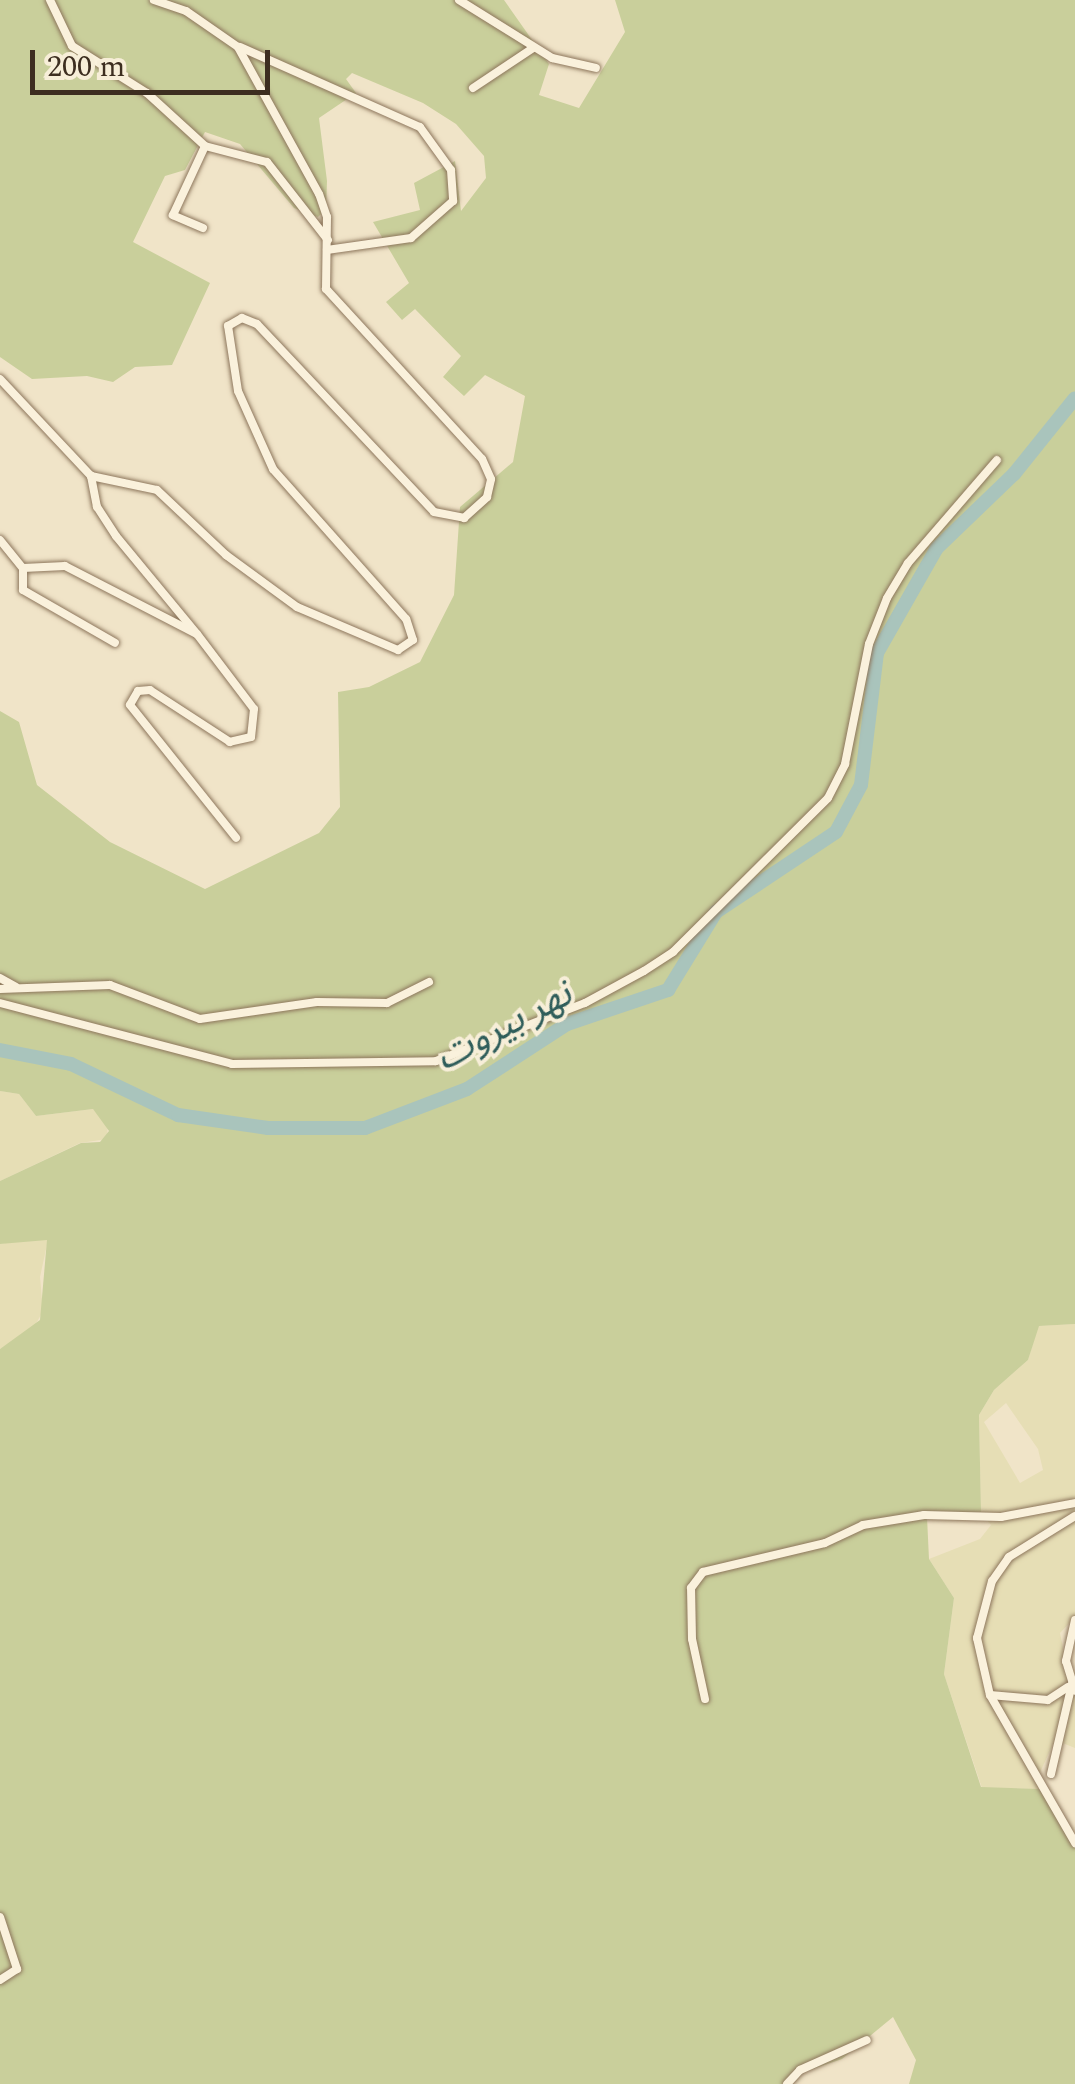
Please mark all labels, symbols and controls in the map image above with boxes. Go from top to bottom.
scale bar [35,30,275,92]
text: 200 m [47,44,125,90]
water label: نهر بيروت [428,972,580,1082]

